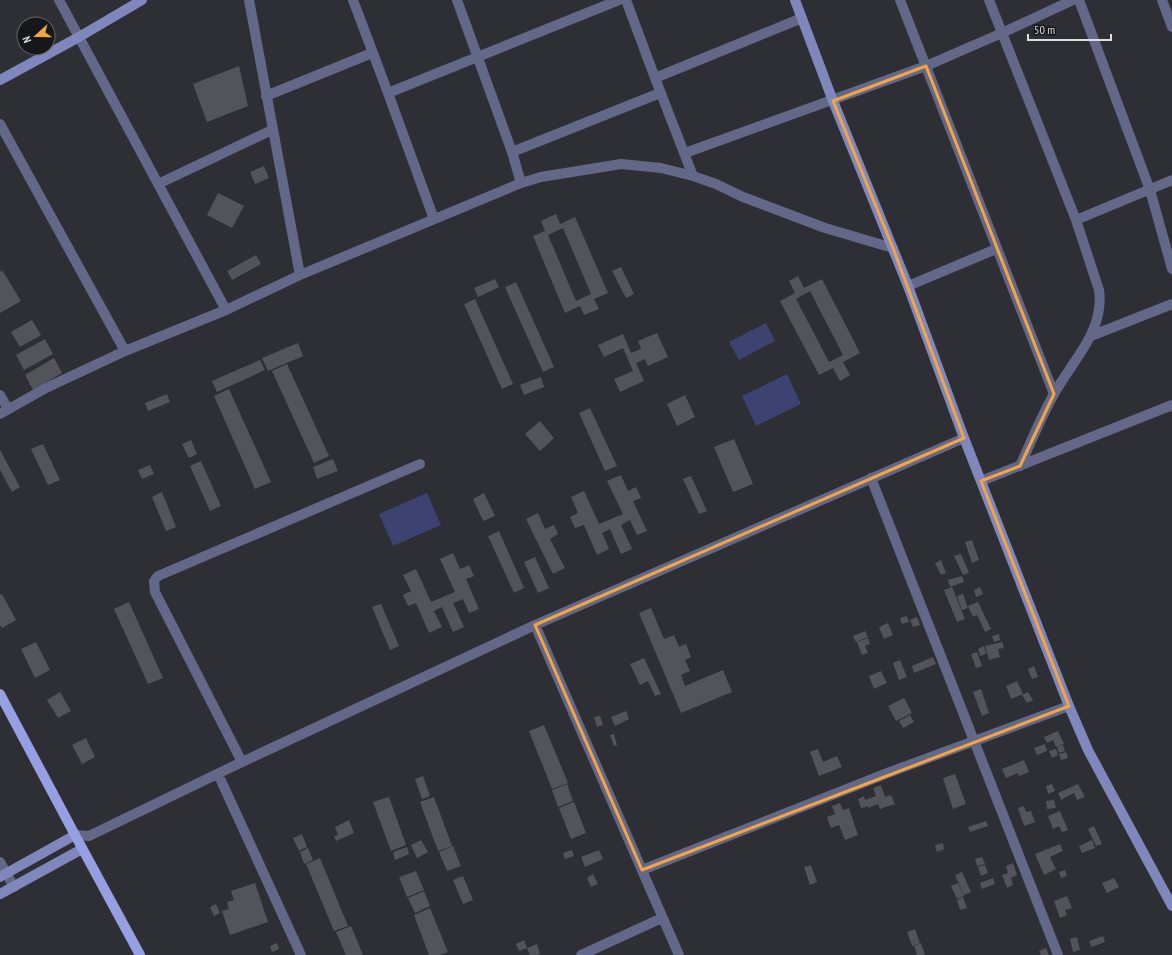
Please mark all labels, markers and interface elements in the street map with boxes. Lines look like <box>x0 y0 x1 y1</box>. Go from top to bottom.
north arrow <box>16 16 56 56</box>
scale bar <box>1028 16 1111 42</box>
text: 50 m <box>1034 22 1055 37</box>
text: N <box>19 34 34 45</box>

